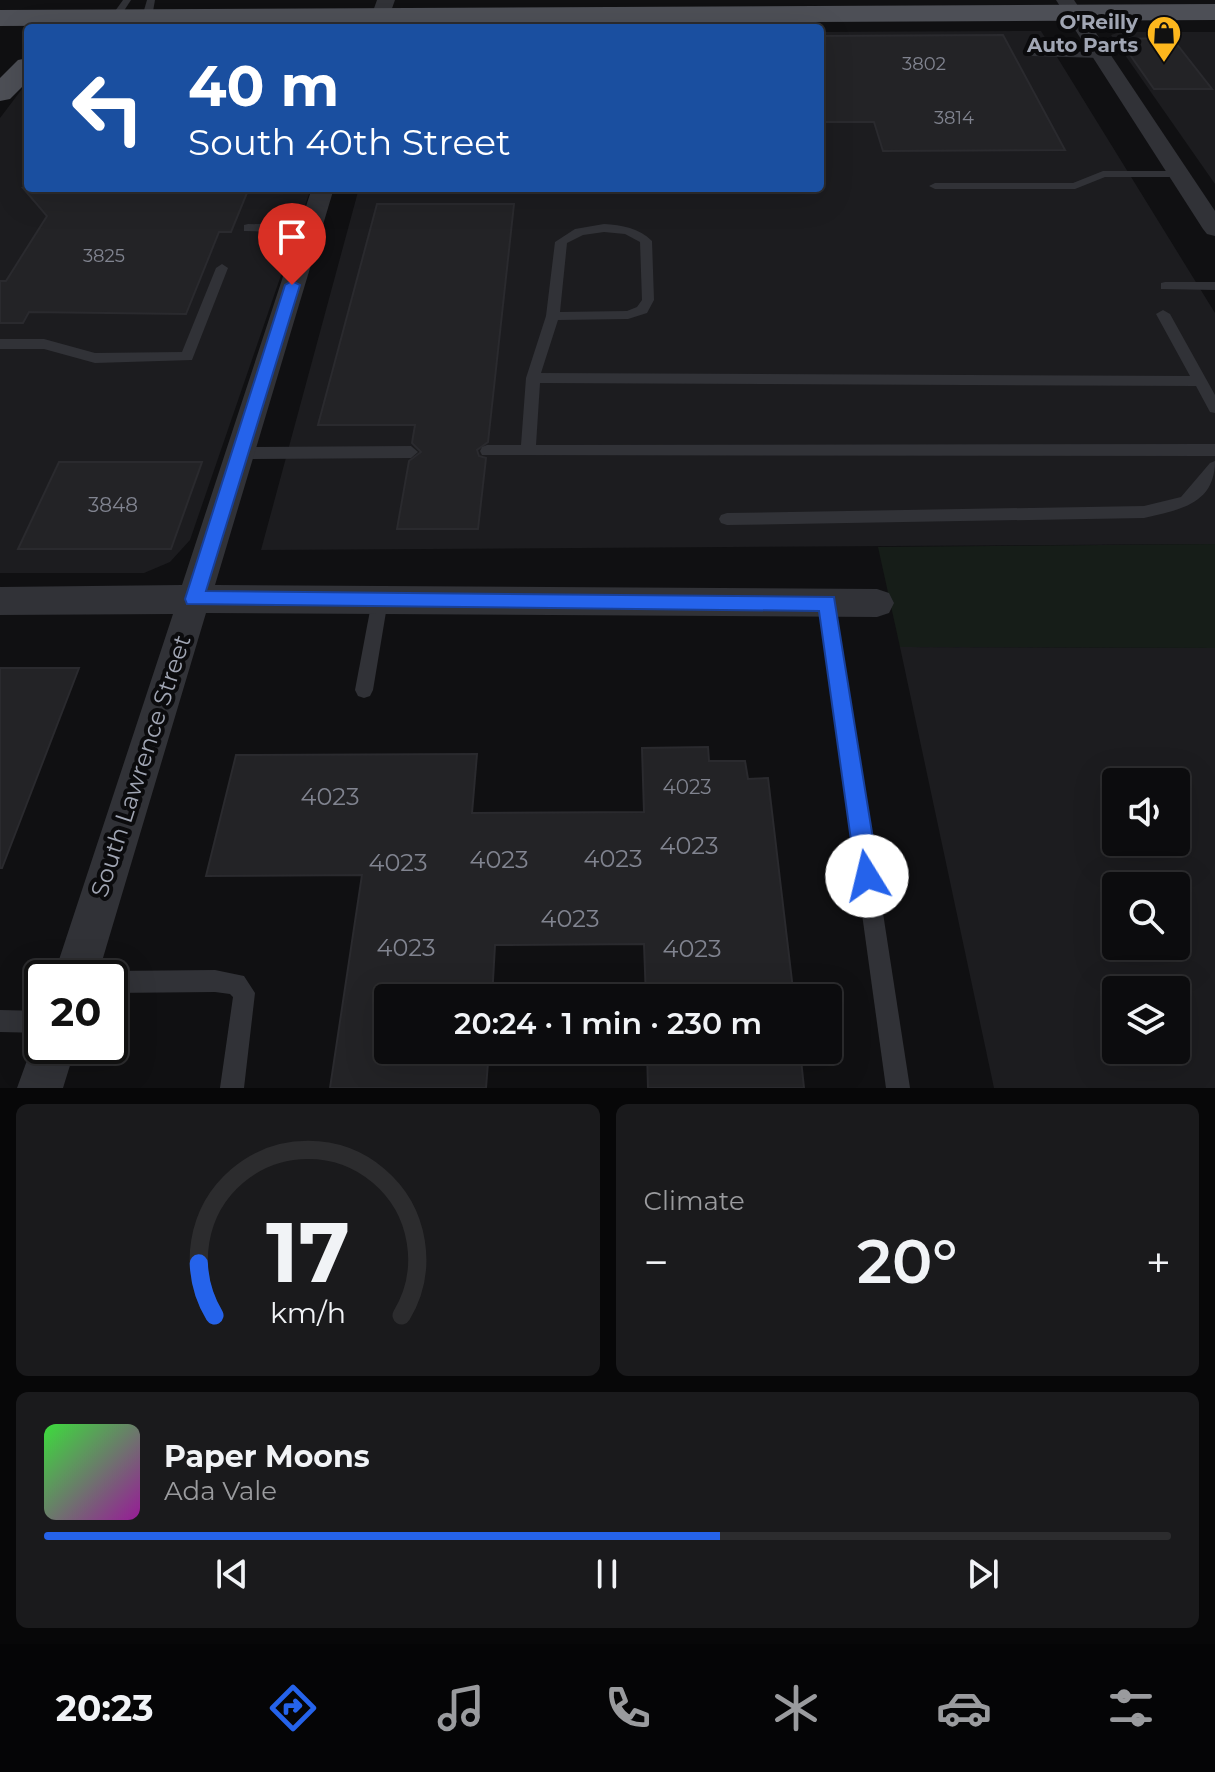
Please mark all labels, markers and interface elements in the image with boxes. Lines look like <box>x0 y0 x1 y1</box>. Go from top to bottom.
place label: O'Reilly Auto Parts <box>1026 10 1139 57</box>
shop icon: O'Reilly Auto Parts <box>1145 14 1183 64</box>
text: 40 m <box>188 52 339 120</box>
house number: 3802 <box>902 53 946 75</box>
icon: left <box>56 56 160 160</box>
house number: 3814 <box>934 107 974 129</box>
text: South 40th Street <box>188 120 511 164</box>
pin <box>258 203 326 285</box>
icon: arrive <box>270 215 314 259</box>
house number: 3825 <box>83 245 125 267</box>
house number: 3848 <box>88 493 138 517</box>
street label: South Lawrence Street <box>84 631 197 901</box>
map controls <box>1102 768 1190 1064</box>
button: sound <box>1102 768 1190 856</box>
house number: 4023 <box>662 775 712 799</box>
house number: 4023 <box>301 782 359 811</box>
house number: 4023 <box>660 831 718 860</box>
position arrow <box>825 834 909 918</box>
house number: 4023 <box>584 844 642 873</box>
house number: 4023 <box>470 845 528 874</box>
house number: 4023 <box>369 848 427 877</box>
button: search <box>1102 872 1190 960</box>
house number: 4023 <box>541 904 599 933</box>
house number: 4023 <box>377 933 435 962</box>
house number: 4023 <box>663 934 721 963</box>
speed limit sign: 20 <box>24 960 128 1064</box>
button: layers <box>1102 976 1190 1064</box>
text: 20:24 · 1 min · 230 m <box>454 1005 762 1042</box>
text: Climate <box>644 1185 745 1217</box>
text: 17 <box>266 1201 350 1303</box>
text: 20° <box>857 1225 957 1298</box>
text: − <box>644 1235 669 1289</box>
text: + <box>1146 1235 1171 1289</box>
text: km/h <box>270 1295 346 1330</box>
text: Paper Moons <box>164 1438 370 1475</box>
text: Ada Vale <box>164 1475 277 1507</box>
icon: previous <box>210 1552 254 1596</box>
icon: pause <box>585 1552 629 1596</box>
icon: next <box>961 1552 1005 1596</box>
icon: directions <box>265 1680 321 1736</box>
icon: music <box>433 1680 489 1736</box>
icon: phone <box>600 1680 656 1736</box>
icon: climate <box>768 1680 824 1736</box>
icon: car <box>936 1680 992 1736</box>
icon: filters <box>1103 1680 1159 1736</box>
text: 20:23 <box>56 1686 153 1730</box>

